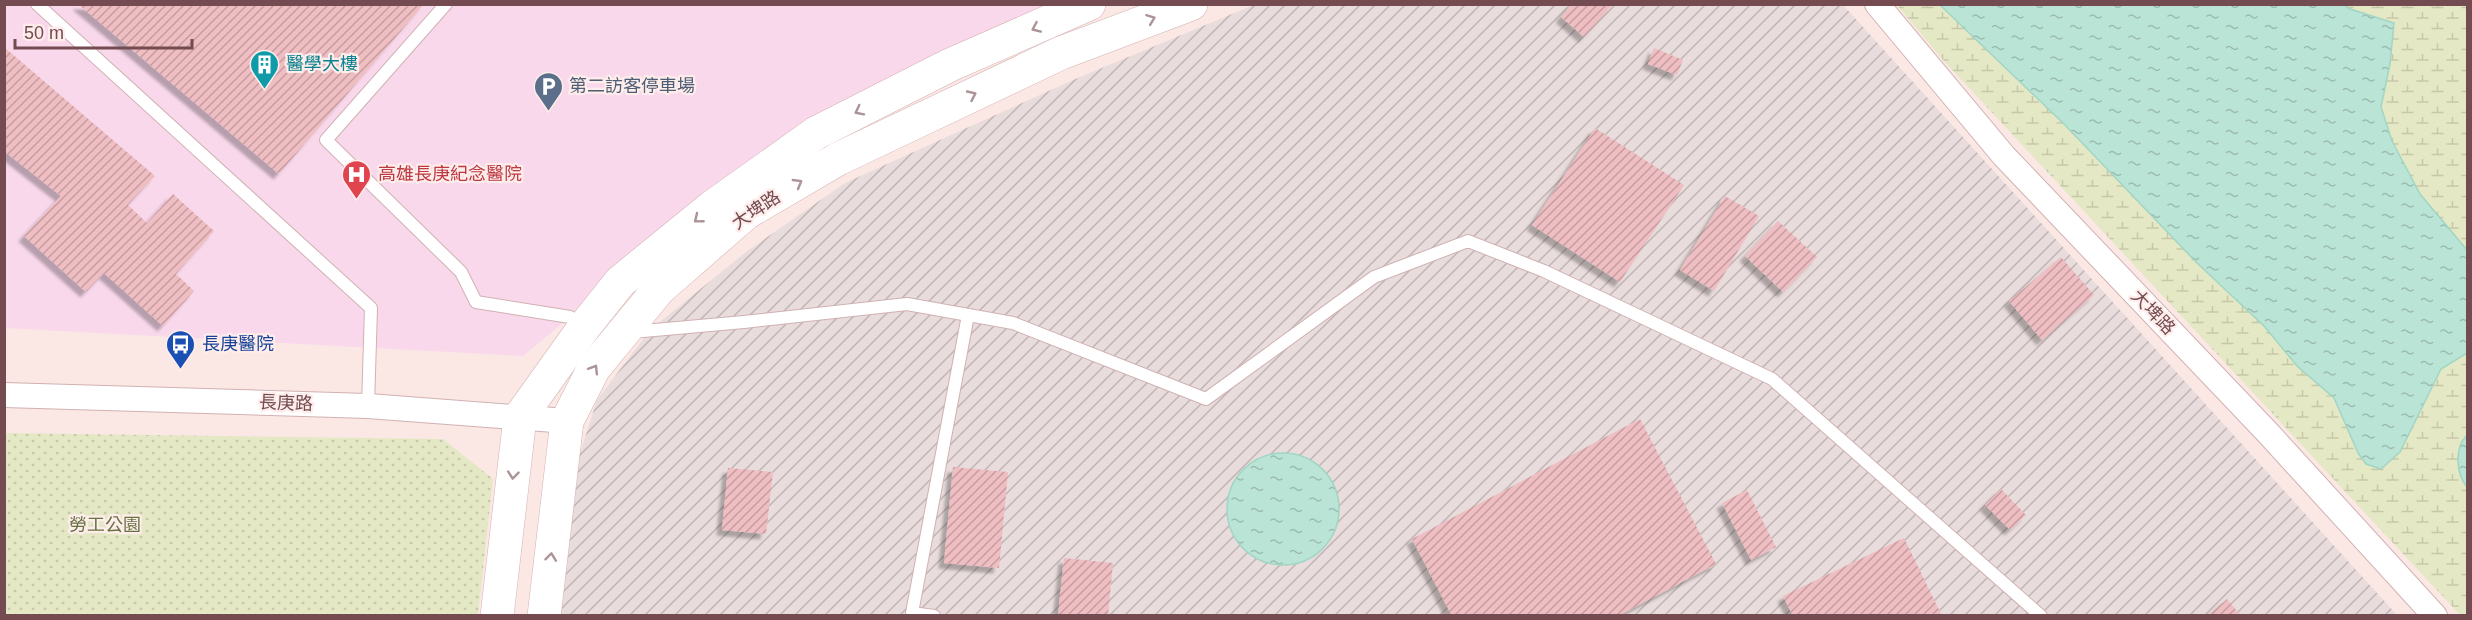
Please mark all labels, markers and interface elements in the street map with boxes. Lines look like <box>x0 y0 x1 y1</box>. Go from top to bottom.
scale bar <box>15 12 192 50</box>
one-way arrow <box>1146 14 1156 27</box>
one-way arrow <box>1031 21 1042 33</box>
text: 50 m <box>24 23 64 43</box>
building icon: 醫學大樓 <box>249 48 281 90</box>
place label: 醫學大樓 <box>286 54 358 74</box>
parking icon: 第二訪客停車場 <box>532 70 564 112</box>
place label: 第二訪客停車場 <box>569 76 695 96</box>
one-way arrow <box>966 91 977 103</box>
one-way arrow <box>855 104 866 115</box>
hospital icon: 高雄長庚紀念醫院 <box>341 158 373 200</box>
place label: 高雄長庚紀念醫院 <box>378 164 522 184</box>
one-way arrow <box>792 178 802 190</box>
street label: 大埤路 <box>728 187 784 233</box>
one-way arrow <box>693 212 704 223</box>
street label: 大埤路 <box>2127 286 2179 338</box>
bus stop icon: 長庚醫院 <box>165 328 197 370</box>
place label: 長庚醫院 <box>202 334 274 354</box>
one-way arrow <box>587 365 599 375</box>
street label: 長庚路 <box>259 392 313 414</box>
one-way arrow <box>507 470 520 479</box>
park label: 勞工公園 <box>69 515 141 535</box>
one-way arrow <box>544 553 556 562</box>

